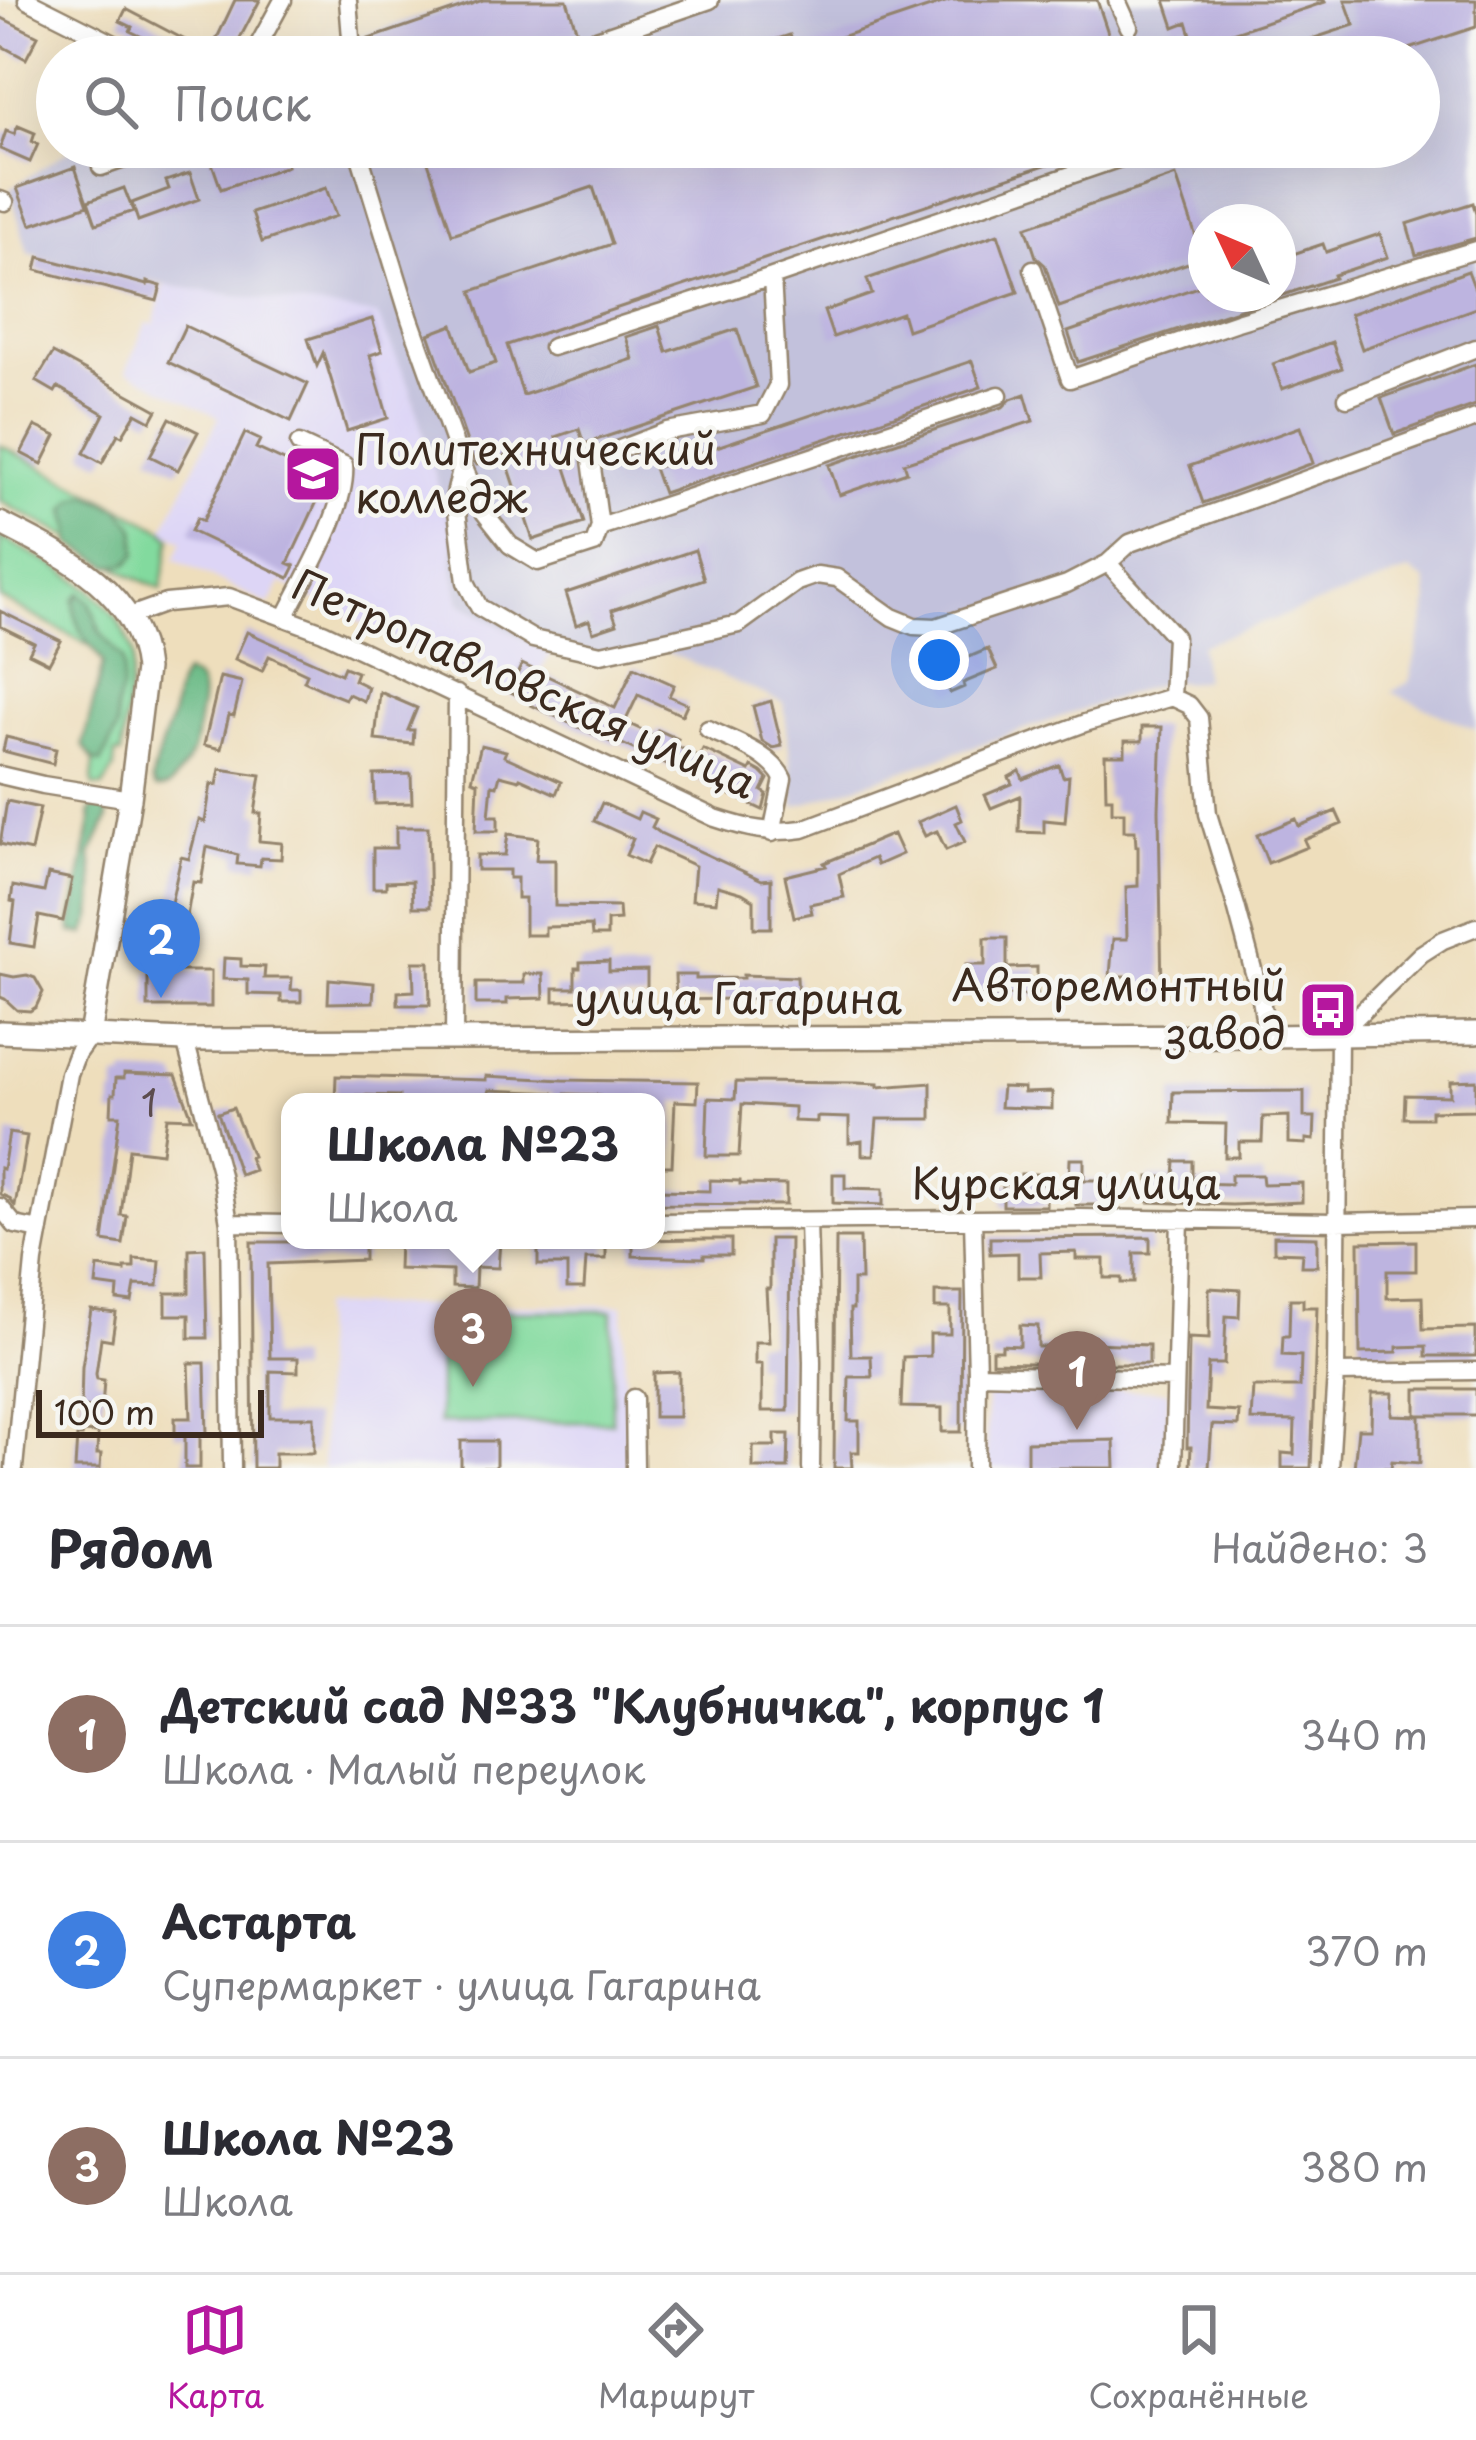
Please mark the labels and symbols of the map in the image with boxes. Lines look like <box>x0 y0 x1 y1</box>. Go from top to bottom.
north arrow <box>1188 204 1296 312</box>
place label: Политехнический колледж <box>355 416 716 527</box>
school or university icon: Политехнический колледж <box>282 443 344 505</box>
street label: Петропавловская улица <box>283 551 768 813</box>
your location <box>909 630 969 690</box>
pin: 2 <box>122 899 200 998</box>
place label: Авторемонтный завод <box>951 952 1286 1063</box>
street label: улица Гагарина <box>574 965 903 1028</box>
bus stop icon: Авторемонтный завод <box>1297 979 1359 1041</box>
house number: 1 <box>141 1075 157 1129</box>
street label: Курская улица <box>912 1150 1221 1213</box>
pin: 3 <box>434 1288 512 1387</box>
pin: 1 <box>1038 1331 1116 1430</box>
scale bar <box>36 1384 264 1437</box>

